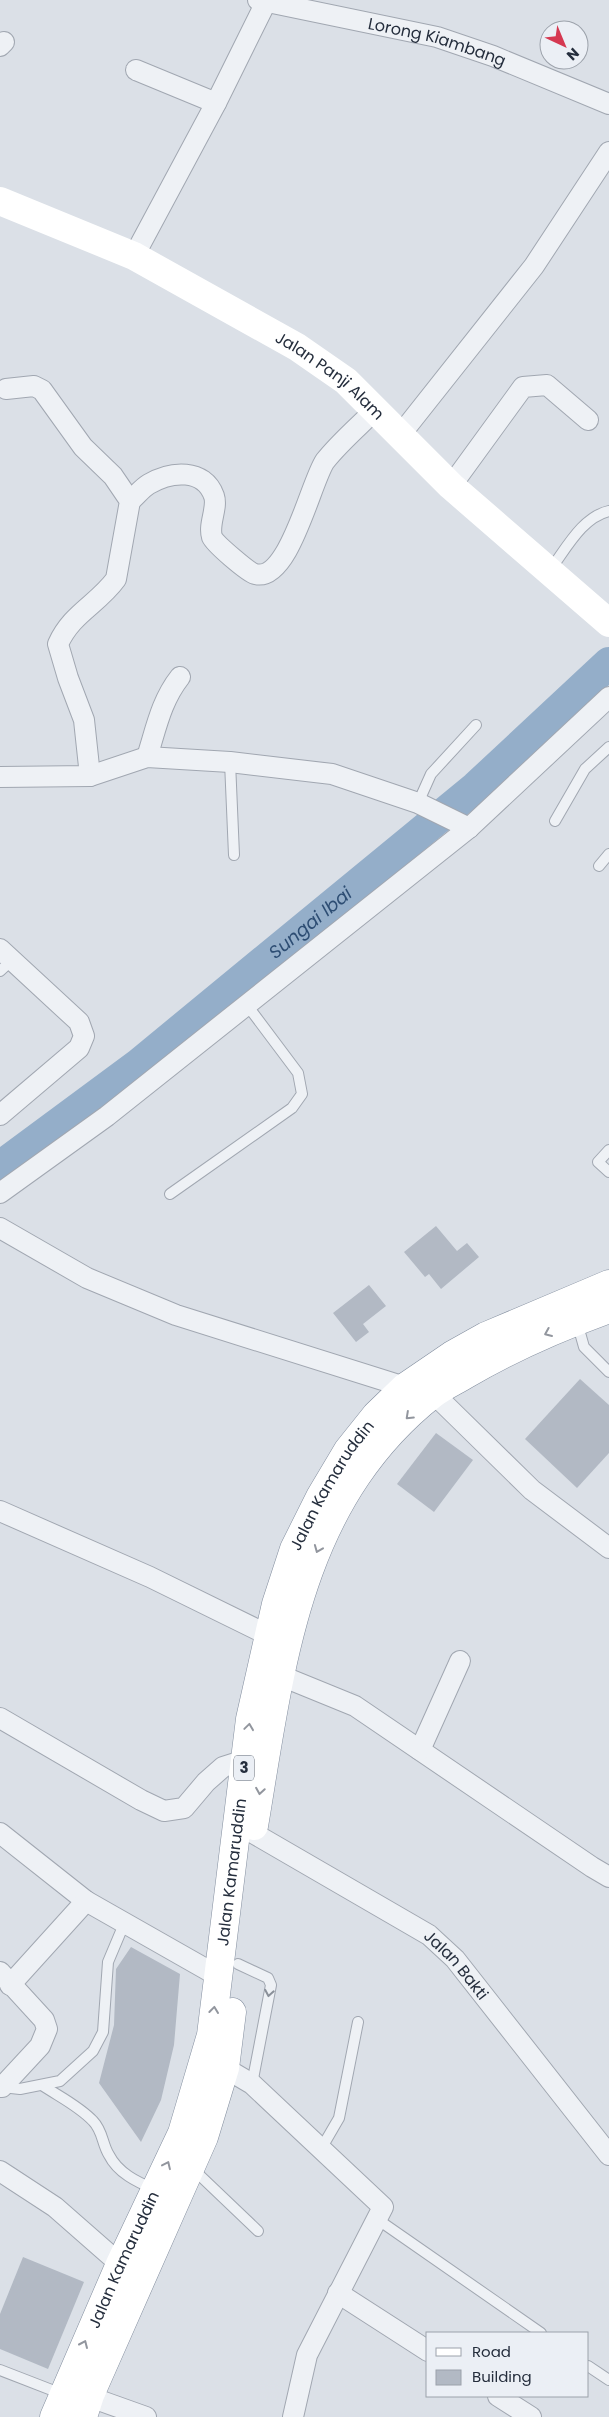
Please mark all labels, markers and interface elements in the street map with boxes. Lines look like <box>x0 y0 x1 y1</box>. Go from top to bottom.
street label: Lorong Kiambang <box>366 12 509 72</box>
north arrow <box>539 20 589 70</box>
text: N <box>562 44 584 65</box>
street label: Jalan Panji Alam <box>271 326 389 425</box>
water label: Sungai Ibai <box>263 881 358 964</box>
one-way arrow <box>544 1327 553 1338</box>
one-way arrow <box>406 1410 415 1419</box>
street label: Jalan Kamaruddin <box>284 1415 380 1554</box>
one-way arrow <box>314 1544 325 1553</box>
one-way arrow <box>243 1723 254 1731</box>
road number: 3 <box>234 1756 254 1780</box>
one-way arrow <box>256 1787 266 1795</box>
street label: Jalan Kamaruddin <box>211 1797 252 1947</box>
street label: Jalan Bakti <box>419 1925 494 2005</box>
one-way arrow <box>265 1989 275 1997</box>
one-way arrow <box>208 2006 219 2014</box>
one-way arrow <box>161 2161 171 2170</box>
street label: Jalan Kamaruddin <box>83 2187 165 2332</box>
legend <box>426 2332 589 2397</box>
one-way arrow <box>78 2340 89 2349</box>
text: Road <box>472 2341 511 2362</box>
text: Building <box>472 2366 532 2387</box>

